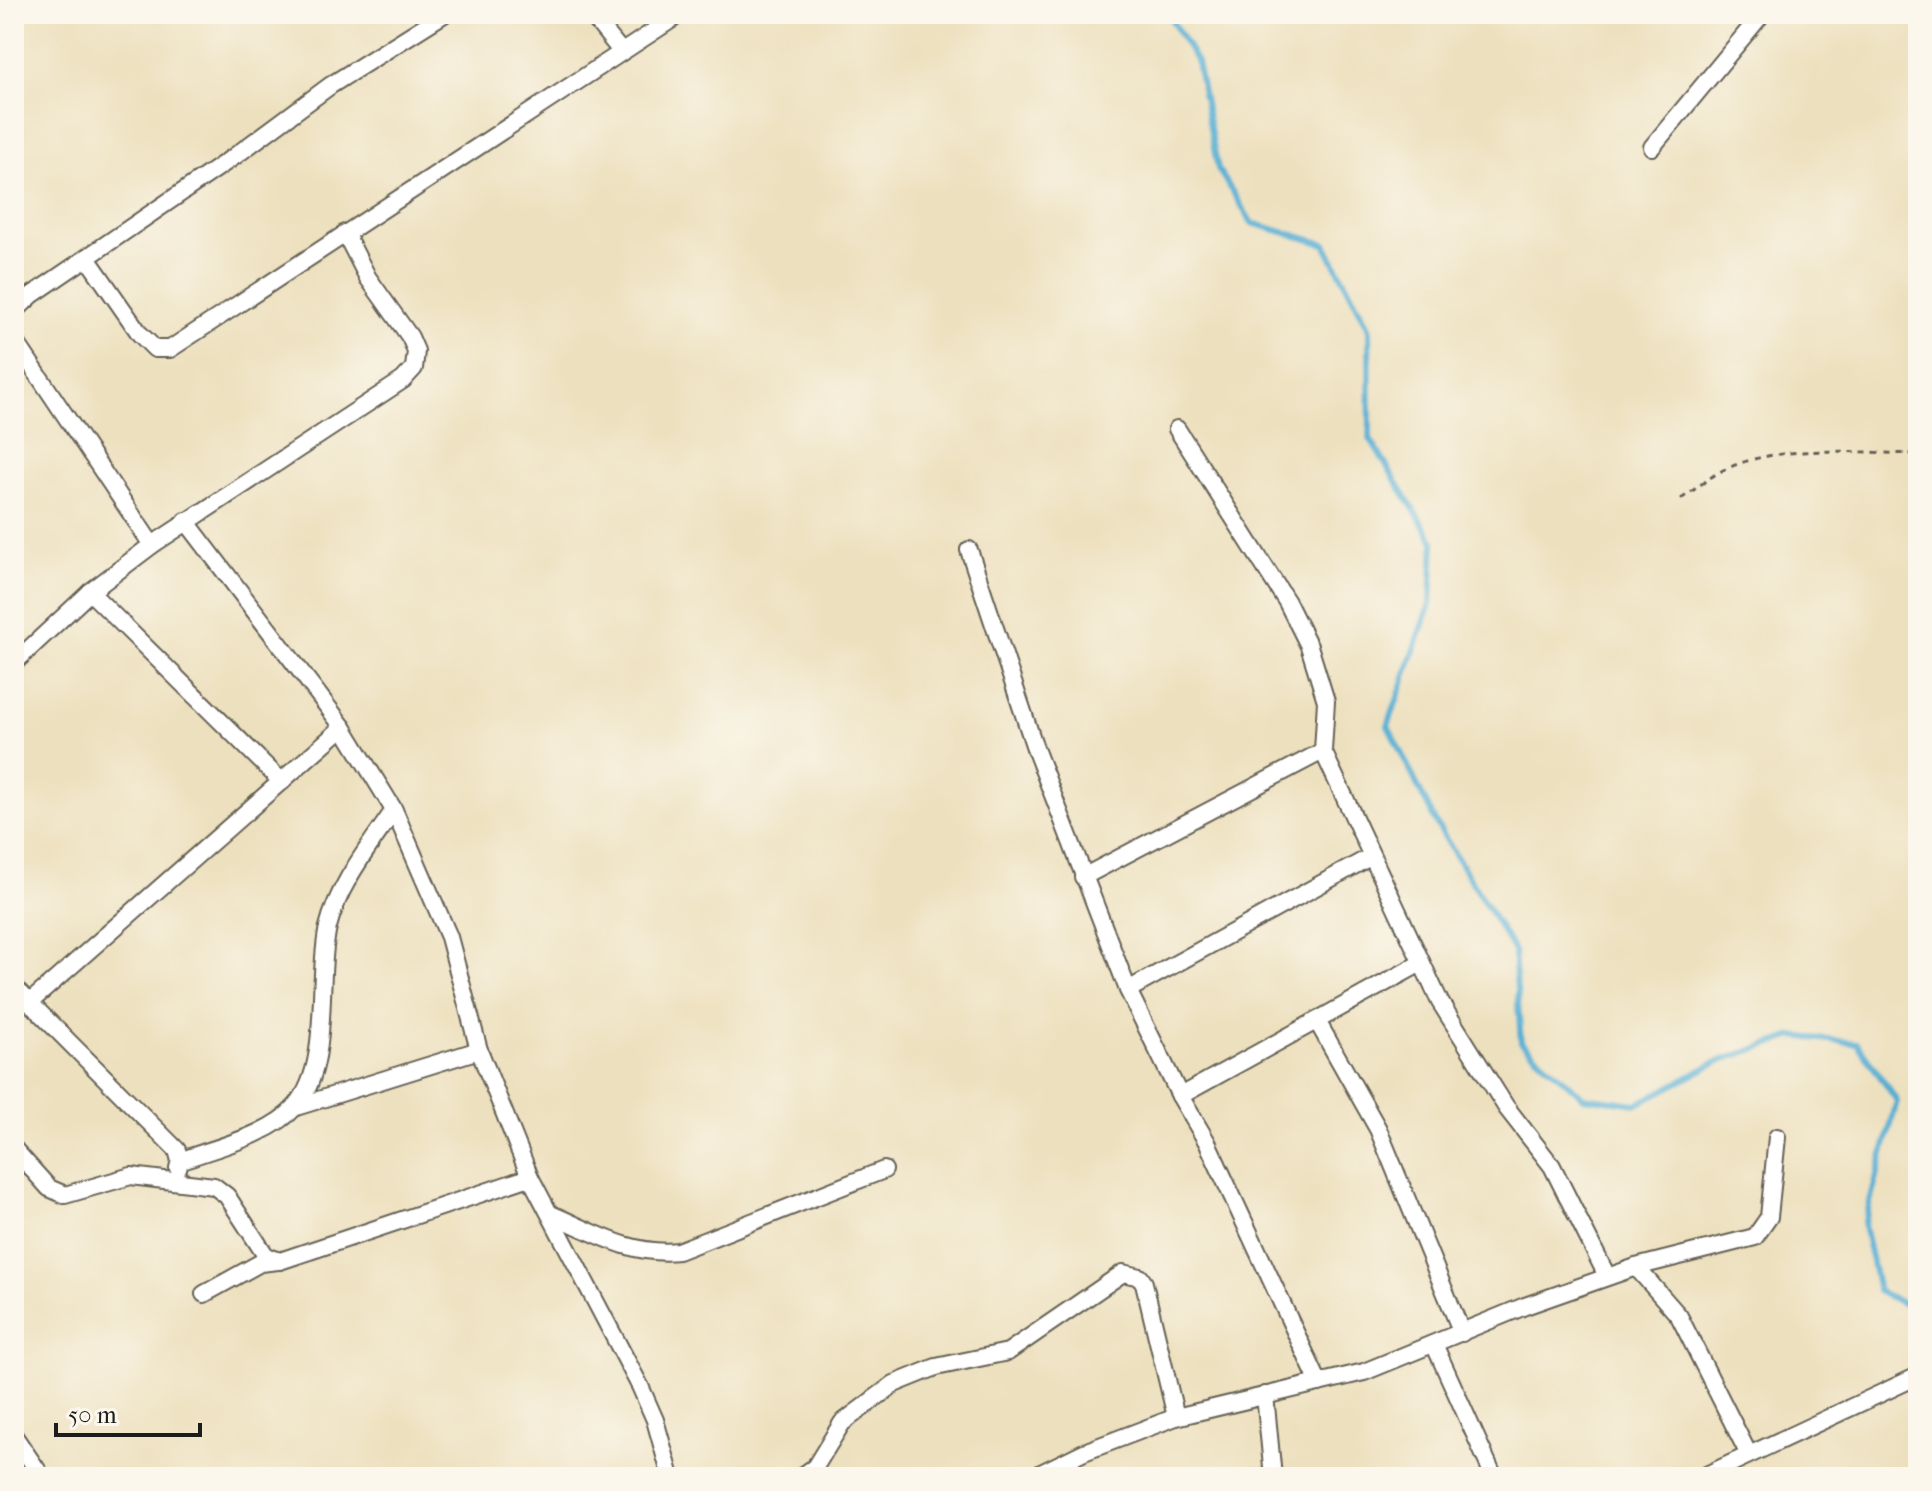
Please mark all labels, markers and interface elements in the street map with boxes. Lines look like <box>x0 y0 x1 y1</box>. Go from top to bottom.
scale bar <box>56 1387 200 1437</box>
text: 50 m <box>68 1401 117 1429</box>

